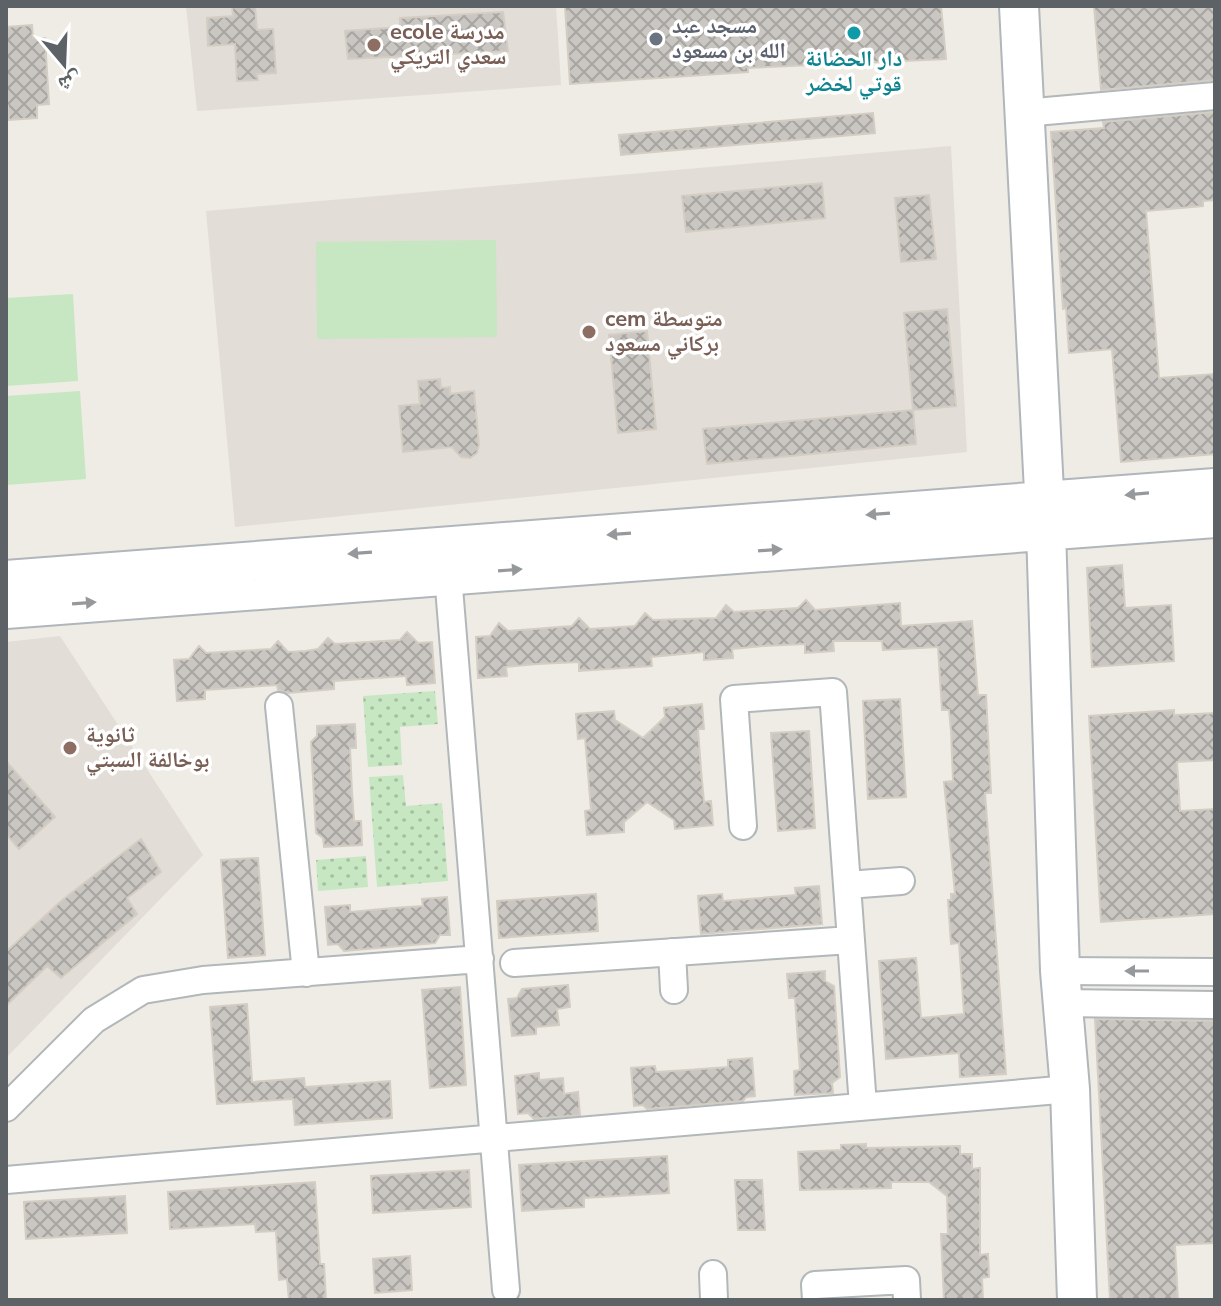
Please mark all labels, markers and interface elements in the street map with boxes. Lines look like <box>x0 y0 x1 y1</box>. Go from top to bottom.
place label: مسجد عبد الله بن مسعود <box>672 11 786 66</box>
place label: ecole مدرسة سعدي التريكي <box>390 17 507 73</box>
north arrow <box>24 24 104 104</box>
marker: دار الحضانة قوتي لخضر <box>845 24 863 42</box>
marker: مسجد عبد الله بن مسعود <box>647 30 665 48</box>
marker: ecole مدرسة سعدي التريكي <box>365 36 383 54</box>
place label: دار الحضانة قوتي لخضر <box>805 44 902 100</box>
text: ش <box>54 64 86 100</box>
place label: cem متوسطة بركاني مسعود <box>605 304 723 360</box>
marker: cem متوسطة بركاني مسعود <box>580 323 598 341</box>
one-way arrow <box>1124 488 1149 501</box>
one-way arrow <box>865 508 890 521</box>
one-way arrow <box>606 528 631 541</box>
one-way arrow <box>758 544 783 557</box>
one-way arrow <box>347 547 372 560</box>
one-way arrow <box>498 563 523 576</box>
one-way arrow <box>72 596 97 609</box>
place label: ثانوية بوخالفة السبتي <box>86 720 209 776</box>
marker: ثانوية بوخالفة السبتي <box>61 739 79 757</box>
one-way arrow <box>1124 965 1149 977</box>

